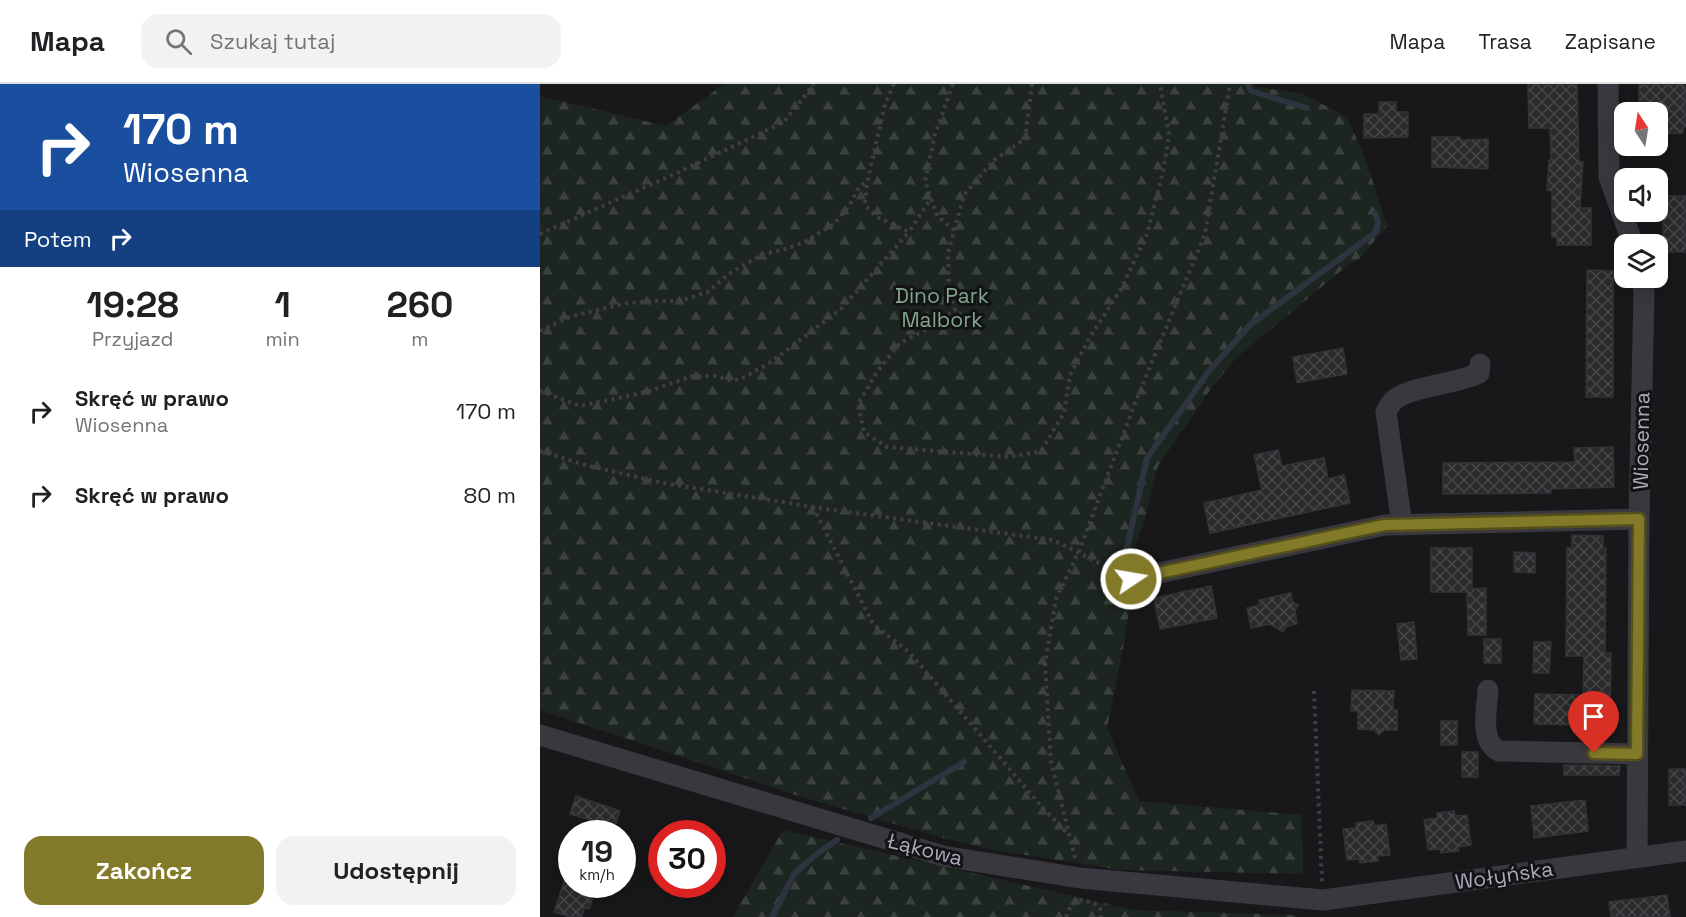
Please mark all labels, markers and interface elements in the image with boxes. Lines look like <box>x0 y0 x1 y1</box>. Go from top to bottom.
search box <box>141 14 561 68</box>
text: Mapa <box>30 23 105 59</box>
icon: search <box>162 25 195 58</box>
text: Szukaj tutaj <box>210 27 335 55</box>
text: Mapa <box>1390 28 1445 55</box>
text: Trasa <box>1478 28 1532 55</box>
text: Zapisane <box>1565 28 1656 55</box>
north arrow <box>1614 102 1668 156</box>
map controls <box>1614 102 1668 288</box>
text: 170 m <box>123 103 239 156</box>
icon: right <box>24 108 102 186</box>
text: Wiosenna <box>123 155 249 190</box>
button: sound <box>1614 168 1668 222</box>
icon: right <box>104 222 137 255</box>
text: Potem <box>24 225 92 253</box>
button: layers <box>1614 234 1668 288</box>
text: 19:28 <box>87 282 179 328</box>
text: 1 <box>274 282 291 328</box>
text: 260 <box>386 282 453 328</box>
park label: Dino Park Malbork <box>895 282 989 333</box>
text: Przyjazd <box>92 326 174 352</box>
text: min <box>265 326 300 352</box>
text: m <box>411 326 428 352</box>
text: Skręć w prawo <box>75 384 229 412</box>
street label: Wiosenna <box>1627 392 1655 490</box>
icon: right <box>24 395 57 428</box>
text: 170 m <box>456 397 516 425</box>
text: Wiosenna <box>75 412 168 438</box>
icon: right <box>24 479 57 512</box>
text: Skręć w prawo <box>75 481 229 509</box>
text: 80 m <box>464 481 516 509</box>
position arrow <box>1099 547 1163 611</box>
pin <box>1568 691 1619 753</box>
icon: arrive <box>1577 700 1610 733</box>
speed limit sign: 30 <box>648 820 726 898</box>
street label: Łąkowa <box>884 827 966 871</box>
text: 19 <box>581 832 613 871</box>
button: Zakończ <box>24 836 264 905</box>
button: Udostępnij <box>276 836 516 905</box>
street label: Wołyńska <box>1453 855 1555 895</box>
text: km/h <box>579 865 615 884</box>

